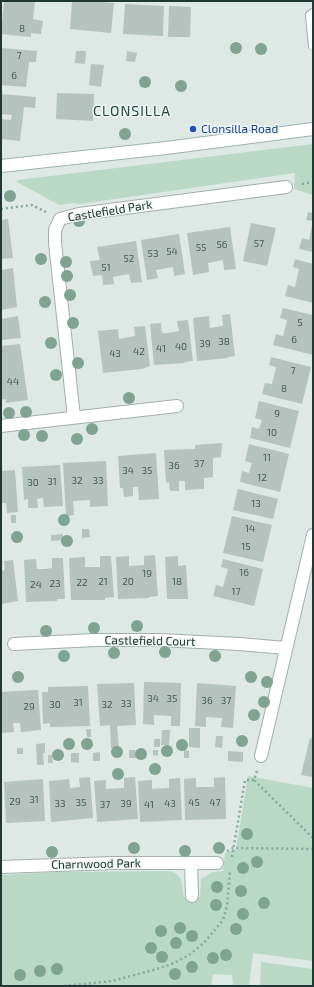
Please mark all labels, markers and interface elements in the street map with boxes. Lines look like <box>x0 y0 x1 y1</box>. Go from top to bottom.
house number: 8 <box>19 23 25 35</box>
house number: 7 <box>16 50 22 62</box>
house number: 6 <box>11 70 17 82</box>
district label: CLONSILLA <box>93 103 171 119</box>
place label: Clonsilla Road <box>201 122 278 136</box>
marker: Clonsilla Road <box>188 124 198 134</box>
street label: Castlefield Park <box>67 197 153 225</box>
house number: 57 <box>254 238 264 250</box>
house number: 56 <box>216 239 228 251</box>
house number: 55 <box>196 242 206 254</box>
house number: 54 <box>166 246 178 258</box>
house number: 53 <box>148 248 158 260</box>
house number: 52 <box>124 253 134 265</box>
house number: 51 <box>101 262 111 274</box>
house number: 5 <box>297 317 303 329</box>
house number: 6 <box>291 334 297 346</box>
house number: 38 <box>218 336 230 348</box>
house number: 39 <box>199 338 211 350</box>
house number: 40 <box>175 341 187 353</box>
house number: 41 <box>156 343 166 355</box>
house number: 42 <box>133 346 145 358</box>
house number: 43 <box>109 348 121 360</box>
house number: 7 <box>290 365 296 377</box>
house number: 44 <box>7 376 19 388</box>
house number: 8 <box>281 383 287 395</box>
house number: 9 <box>274 408 280 420</box>
house number: 10 <box>267 427 277 439</box>
house number: 11 <box>263 452 271 464</box>
house number: 37 <box>194 458 204 470</box>
house number: 36 <box>168 460 180 472</box>
house number: 34 <box>122 465 134 477</box>
house number: 35 <box>142 465 152 477</box>
house number: 12 <box>257 472 267 484</box>
house number: 32 <box>71 475 83 487</box>
house number: 33 <box>92 475 104 487</box>
house number: 31 <box>47 476 57 488</box>
house number: 30 <box>27 477 39 489</box>
house number: 13 <box>251 498 261 510</box>
house number: 14 <box>245 523 255 535</box>
house number: 15 <box>241 541 251 553</box>
house number: 16 <box>239 567 249 579</box>
house number: 19 <box>142 568 152 580</box>
house number: 21 <box>98 576 108 588</box>
house number: 20 <box>122 576 134 588</box>
house number: 18 <box>172 576 182 588</box>
house number: 22 <box>76 577 88 589</box>
house number: 23 <box>49 578 61 590</box>
house number: 24 <box>30 579 42 591</box>
house number: 17 <box>231 586 241 598</box>
street label: Castlefield Court <box>104 633 196 649</box>
house number: 34 <box>147 693 159 705</box>
house number: 35 <box>167 693 177 705</box>
house number: 36 <box>201 695 213 707</box>
house number: 37 <box>221 695 231 707</box>
house number: 31 <box>73 697 83 709</box>
house number: 33 <box>120 698 132 710</box>
house number: 30 <box>49 699 61 711</box>
house number: 32 <box>101 699 113 711</box>
house number: 29 <box>23 701 35 713</box>
house number: 31 <box>29 794 39 806</box>
house number: 29 <box>9 796 21 808</box>
house number: 35 <box>76 797 86 809</box>
house number: 45 <box>188 797 200 809</box>
house number: 47 <box>209 797 221 809</box>
house number: 33 <box>54 798 66 810</box>
house number: 39 <box>120 798 132 810</box>
house number: 43 <box>164 798 176 810</box>
house number: 37 <box>100 799 110 811</box>
house number: 41 <box>144 799 154 811</box>
street label: Charnwood Park <box>51 856 141 872</box>

